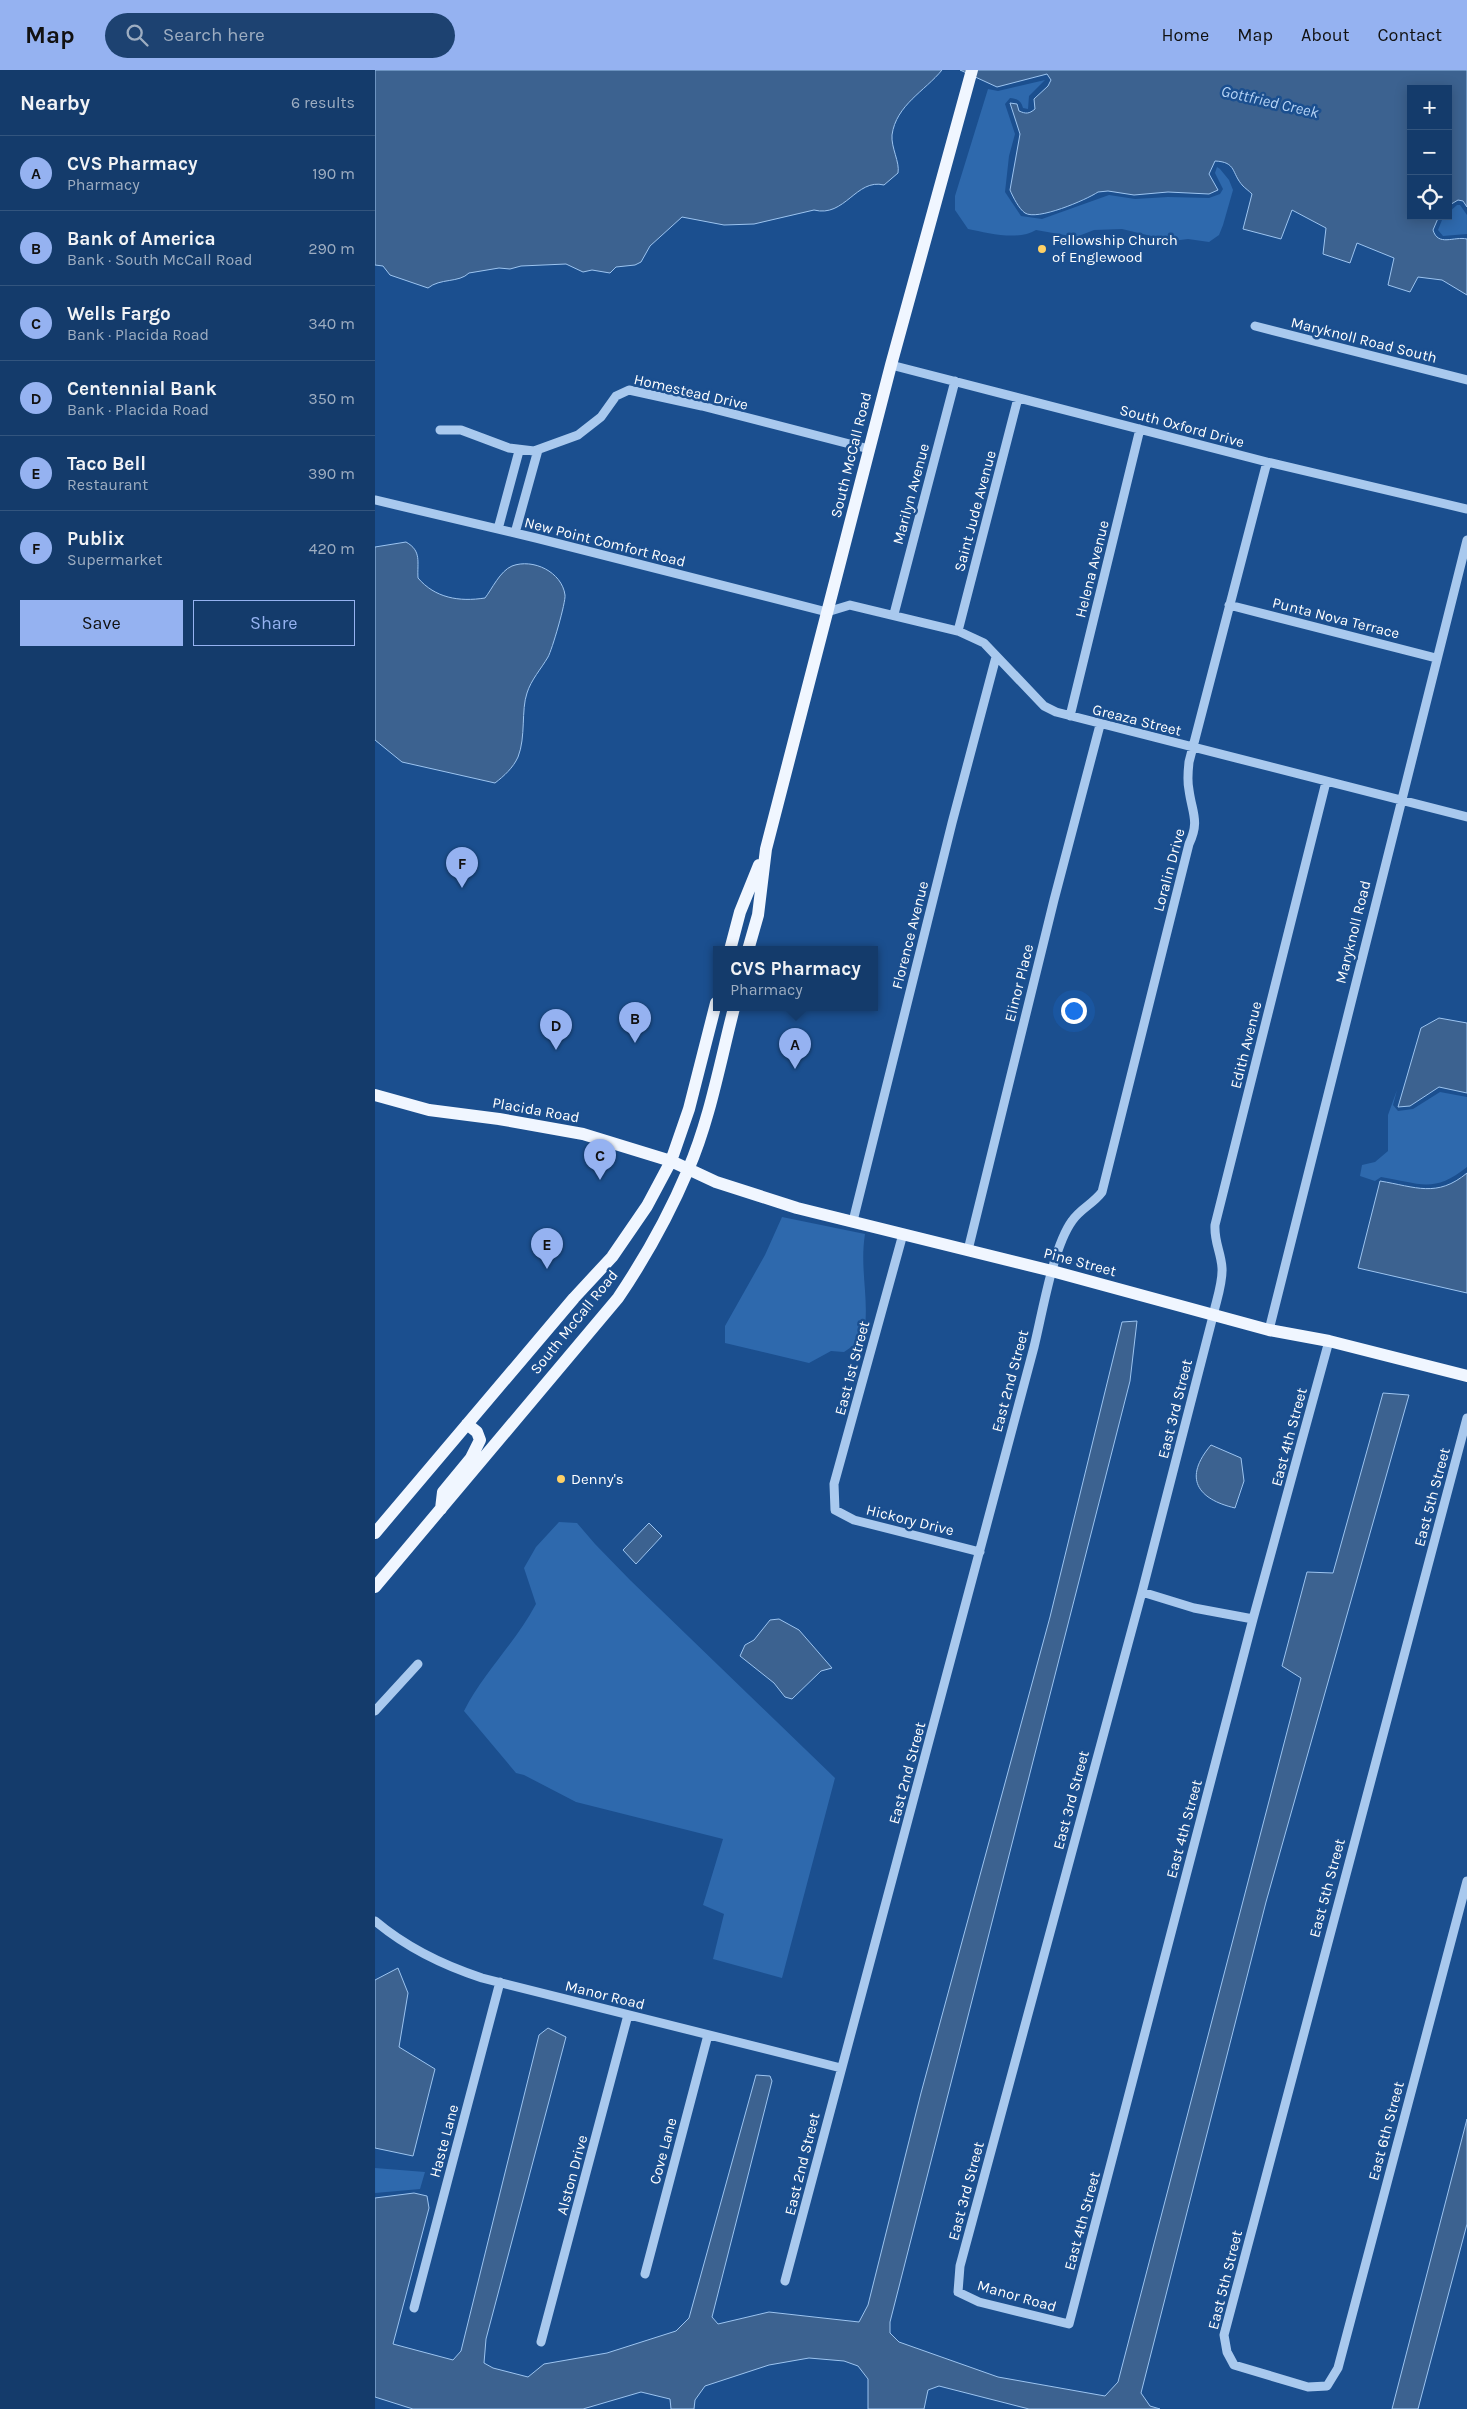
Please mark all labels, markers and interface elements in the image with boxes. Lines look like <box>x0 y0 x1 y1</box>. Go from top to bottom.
search box <box>105 13 455 58</box>
text: Map <box>25 21 75 49</box>
icon: search <box>123 21 151 49</box>
text: Search here <box>163 24 265 46</box>
text: Home <box>1161 24 1209 46</box>
text: Map <box>1237 24 1273 46</box>
text: About <box>1301 24 1350 46</box>
text: Contact <box>1378 24 1442 46</box>
water label: Gottfried Creek <box>1219 81 1321 122</box>
map controls <box>1407 85 1452 220</box>
button: + <box>1407 85 1452 130</box>
text: Nearby <box>20 91 90 115</box>
text: 6 results <box>291 93 355 112</box>
button: − <box>1407 130 1452 175</box>
text: CVS Pharmacy <box>67 153 198 175</box>
text: A <box>31 164 41 183</box>
text: 190 m <box>312 164 355 183</box>
text: Pharmacy <box>67 175 140 194</box>
button: locate <box>1407 175 1452 220</box>
text: Bank of America <box>67 228 216 250</box>
place label: Fellowship Church of Englewood <box>1052 231 1178 266</box>
text: B <box>31 239 41 258</box>
text: 290 m <box>308 239 355 258</box>
marker: Fellowship Church of Englewood <box>1036 243 1048 255</box>
text: Bank · South McCall Road <box>67 250 252 269</box>
text: Wells Fargo <box>67 303 171 325</box>
street label: Maryknoll Road South <box>1289 313 1439 367</box>
text: C <box>31 314 41 333</box>
text: 340 m <box>308 314 355 333</box>
text: Bank · Placida Road <box>67 325 209 344</box>
street label: Homestead Drive <box>632 370 750 414</box>
text: Centennial Bank <box>67 378 217 400</box>
text: D <box>31 389 41 408</box>
text: 350 m <box>308 389 355 408</box>
street label: South McCall Road <box>827 390 875 520</box>
text: Bank · Placida Road <box>67 400 209 419</box>
street label: South Oxford Drive <box>1118 401 1246 451</box>
street label: Marilyn Avenue <box>889 441 933 547</box>
street label: Saint Jude Avenue <box>950 448 1000 574</box>
text: Taco Bell <box>67 453 146 475</box>
text: E <box>31 464 41 483</box>
text: 390 m <box>308 464 355 483</box>
text: Restaurant <box>67 475 148 494</box>
street label: New Point Comfort Road <box>523 513 687 571</box>
street label: Helena Avenue <box>1071 518 1113 620</box>
text: Publix <box>67 528 124 550</box>
text: F <box>32 539 40 558</box>
text: 420 m <box>309 539 355 558</box>
text: Supermarket <box>67 550 163 569</box>
street label: Punta Nova Terrace <box>1271 594 1401 642</box>
button: Save <box>20 600 183 646</box>
button: Share <box>193 600 355 646</box>
street label: Greaza Street <box>1091 700 1184 740</box>
street label: Loralin Drive <box>1149 827 1189 913</box>
pin: F <box>446 847 478 888</box>
street label: Florence Avenue <box>888 879 932 991</box>
street label: Maryknoll Road <box>1331 879 1375 985</box>
street label: Elinor Place <box>1001 942 1037 1024</box>
popup <box>713 946 878 1011</box>
text: CVS Pharmacy <box>730 958 861 980</box>
text: Pharmacy <box>730 980 803 999</box>
your location <box>1061 998 1087 1024</box>
street label: Edith Avenue <box>1226 999 1266 1091</box>
pin: B <box>619 1002 651 1043</box>
pin: D <box>540 1009 572 1050</box>
pin: A <box>779 1028 811 1069</box>
street label: Placida Road <box>491 1093 581 1127</box>
pin: C <box>584 1139 616 1180</box>
pin: E <box>531 1228 563 1269</box>
street label: Pine Street <box>1042 1244 1119 1280</box>
street label: South McCall Road <box>526 1266 622 1378</box>
street label: East 1st Street <box>831 1318 873 1417</box>
street label: East 2nd Street <box>988 1328 1032 1434</box>
street label: East 3rd Street <box>1154 1357 1196 1461</box>
street label: East 4th Street <box>1267 1385 1311 1488</box>
street label: East 5th Street <box>1410 1445 1454 1548</box>
place label: Denny's <box>571 1470 624 1488</box>
marker: Denny's <box>555 1473 567 1485</box>
street label: Hickory Drive <box>864 1500 956 1540</box>
street label: East 2nd Street <box>885 1720 929 1826</box>
street label: East 3rd Street <box>1049 1748 1093 1851</box>
street label: East 4th Street <box>1162 1777 1206 1880</box>
street label: East 5th Street <box>1305 1836 1349 1939</box>
street label: Manor Road <box>563 1976 647 2014</box>
street label: East 6th Street <box>1364 2079 1408 2182</box>
street label: Haste Lane <box>426 2102 462 2180</box>
street label: East 2nd Street <box>781 2110 824 2217</box>
street label: Cove Lane <box>645 2116 681 2186</box>
street label: Alston Drive <box>553 2133 591 2217</box>
street label: East 3rd Street <box>944 2139 988 2242</box>
street label: East 4th Street <box>1060 2169 1104 2272</box>
street label: East 5th Street <box>1204 2228 1246 2332</box>
street label: Manor Road <box>975 2276 1059 2316</box>

